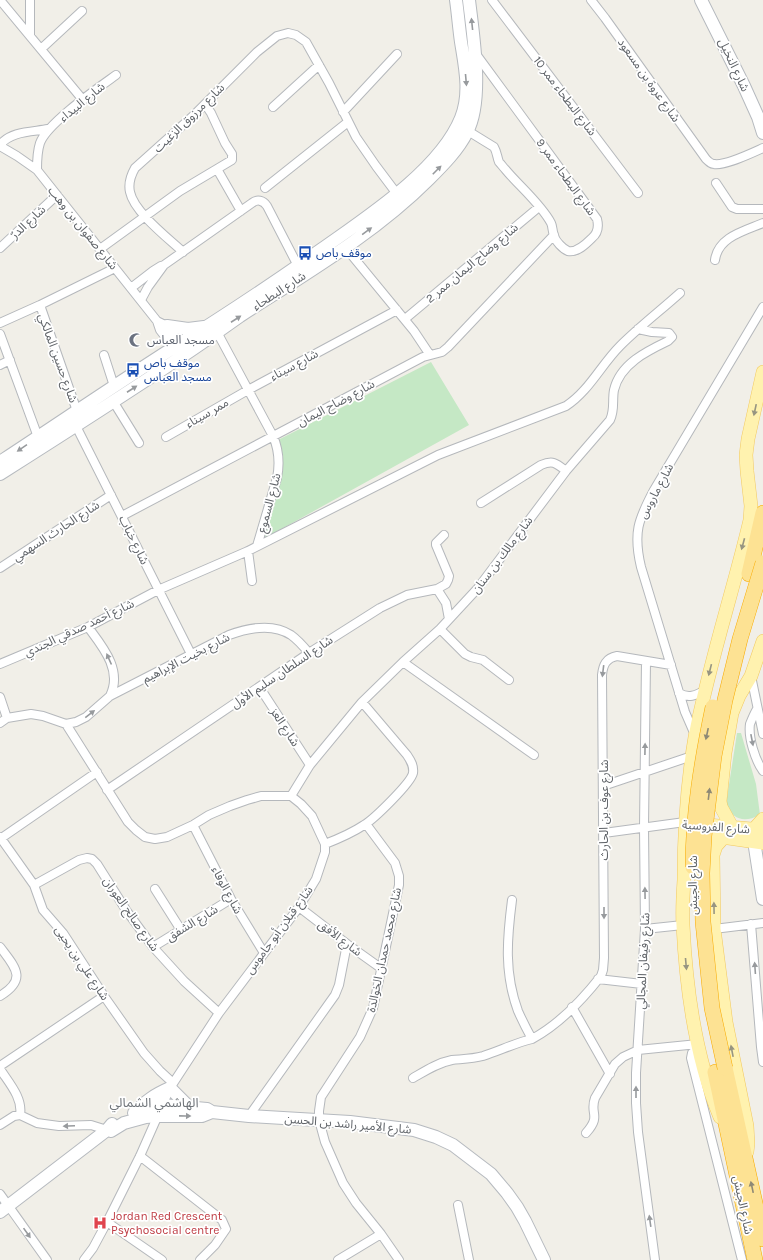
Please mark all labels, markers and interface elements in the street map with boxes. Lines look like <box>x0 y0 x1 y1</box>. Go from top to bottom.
one-way arrow <box>468 18 475 30</box>
street label: شارع عروة بن مسعود <box>613 35 683 126</box>
street label: شارع النخيل <box>714 36 752 95</box>
street label: شارع البطحاء ممر 10 <box>529 54 599 140</box>
one-way arrow <box>463 74 470 86</box>
street label: شارع البيداء <box>56 79 109 126</box>
street label: شارع مرزوق الزغيت <box>151 81 229 157</box>
street label: شارع البطحاء ممر 9 <box>532 136 599 219</box>
one-way arrow <box>432 166 442 175</box>
street label: شارع صفوان بن وهب <box>44 184 121 274</box>
street label: شارع الدرّ <box>7 202 50 244</box>
street label: شارع وضاح اليمان ممر 2 <box>423 220 522 307</box>
one-way arrow <box>362 227 373 235</box>
bus stop icon: موقف باص <box>297 245 313 261</box>
place label: موقف باص <box>316 246 372 260</box>
street label: شارع البطحاء <box>250 269 309 315</box>
street label: شارع حسين المالكي <box>33 311 81 406</box>
one-way arrow <box>231 315 241 323</box>
mosque icon: مسجد العباس <box>128 332 144 348</box>
place label: مسجد العباس <box>147 333 215 347</box>
street label: شارع سيناء <box>267 346 321 385</box>
place label: موقف باص مسجد العباس <box>144 356 212 384</box>
bus stop icon: موقف باص مسجد العباس <box>125 362 141 378</box>
street label: شارع وضاح اليمان <box>295 377 378 431</box>
one-way arrow <box>126 385 137 393</box>
street label: ممر سيناء <box>183 395 231 431</box>
one-way arrow <box>751 404 757 416</box>
one-way arrow <box>17 444 27 452</box>
street label: شارع ماروس <box>636 461 678 522</box>
street label: شارع السموع <box>254 472 286 535</box>
street label: شارع الحارث السهمي <box>10 498 103 567</box>
street label: شارع خباب <box>114 513 152 568</box>
street label: شارع مالك بن سنان <box>468 514 537 598</box>
one-way arrow <box>740 538 746 550</box>
street label: شارع أحمد صدقي الجندي <box>22 596 137 662</box>
street label: شارع بخيت الإبراهيم <box>140 630 233 688</box>
street label: شارع السلطان سليم الأول <box>228 633 337 713</box>
one-way arrow <box>106 653 112 664</box>
one-way arrow <box>707 664 713 676</box>
one-way arrow <box>600 665 607 678</box>
street label: شارع العز <box>265 704 303 750</box>
one-way arrow <box>84 709 95 718</box>
one-way arrow <box>704 728 710 740</box>
one-way arrow <box>749 734 755 746</box>
one-way arrow <box>642 742 648 755</box>
street label: شارع عوف بن الحارث <box>597 760 613 860</box>
one-way arrow <box>706 788 712 800</box>
street label: شارع الفروسية <box>681 818 750 838</box>
street label: شارع الجيش <box>686 855 702 915</box>
street label: شارع الوفاء <box>207 864 245 917</box>
street label: شارع صالح العوران <box>99 874 162 955</box>
street label: شارع قبلان أبو جاموس <box>242 883 317 978</box>
street label: شارع محمد حمدان الخوالدة <box>364 886 406 1014</box>
one-way arrow <box>642 886 648 899</box>
one-way arrow <box>711 901 717 914</box>
street label: شارع الشفق <box>164 902 222 946</box>
one-way arrow <box>601 907 607 920</box>
street label: شارع رفيفان المجالي <box>633 912 655 1010</box>
street label: شارع الأفق <box>314 917 365 961</box>
street label: شارع علي بن يحيى <box>50 923 112 1005</box>
one-way arrow <box>683 958 690 970</box>
one-way arrow <box>751 962 758 974</box>
one-way arrow <box>728 1045 734 1057</box>
one-way arrow <box>633 1085 639 1098</box>
district label: الهاشمي الشمالي <box>110 1095 198 1113</box>
street label: شارع الأمير راشد بن الحسن <box>284 1111 412 1139</box>
one-way arrow <box>179 1113 192 1119</box>
one-way arrow <box>63 1122 75 1129</box>
street label: شارع الجيش <box>728 1174 756 1236</box>
one-way arrow <box>748 1181 754 1193</box>
place label: Jordan Red Crescent Psychosocial centre <box>111 1209 223 1237</box>
hospital icon: Jordan Red Crescent Psychosocial centre <box>92 1215 108 1231</box>
one-way arrow <box>647 1215 653 1227</box>
one-way arrow <box>23 1228 31 1238</box>

